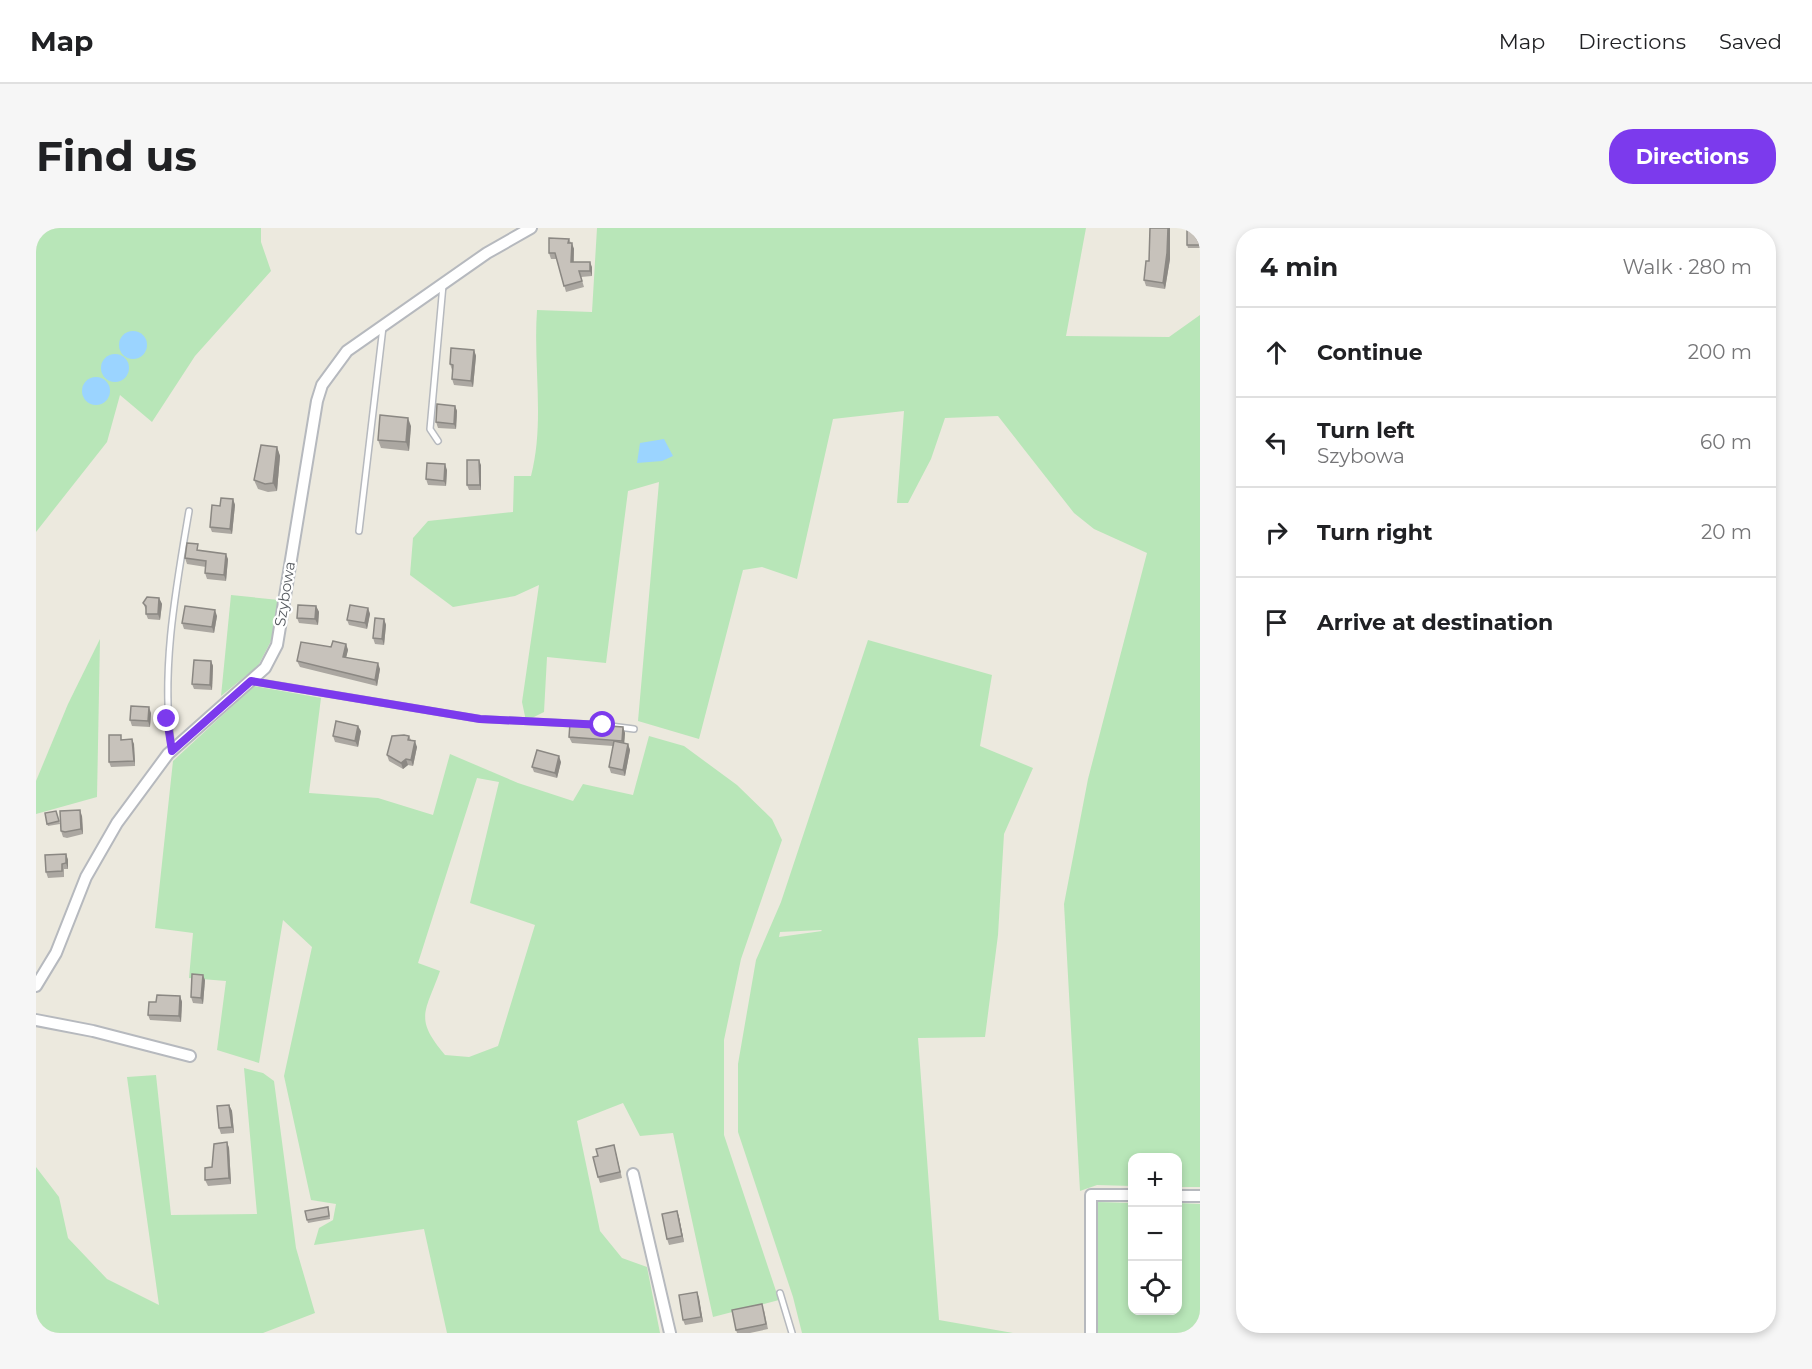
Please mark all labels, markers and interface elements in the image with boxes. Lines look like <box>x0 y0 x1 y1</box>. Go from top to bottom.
text: Map <box>30 24 93 58</box>
text: Map <box>1499 29 1545 54</box>
text: Directions <box>1578 29 1686 54</box>
text: Saved <box>1719 29 1782 54</box>
button: Directions <box>1609 129 1776 184</box>
text: Find us <box>36 130 197 182</box>
text: 4 min <box>1260 251 1338 283</box>
text: Walk · 280 m <box>1622 255 1752 279</box>
icon: ahead <box>1260 336 1293 369</box>
text: Continue <box>1317 339 1423 366</box>
text: 200 m <box>1688 340 1752 364</box>
text: Turn left <box>1317 417 1415 444</box>
icon: left <box>1260 426 1293 459</box>
text: 60 m <box>1700 430 1752 454</box>
text: Szybowa <box>1317 444 1405 468</box>
icon: right <box>1260 516 1293 549</box>
text: Turn right <box>1317 519 1432 546</box>
text: 20 m <box>1701 520 1752 544</box>
street label: Szybowa <box>270 560 299 628</box>
icon: arrive <box>1260 606 1293 639</box>
text: Arrive at destination <box>1317 609 1553 636</box>
route end <box>153 705 179 731</box>
route start <box>589 711 615 737</box>
map controls <box>1128 1153 1182 1315</box>
button: + <box>1128 1153 1182 1207</box>
button: − <box>1128 1207 1182 1261</box>
button: locate <box>1128 1261 1182 1315</box>

